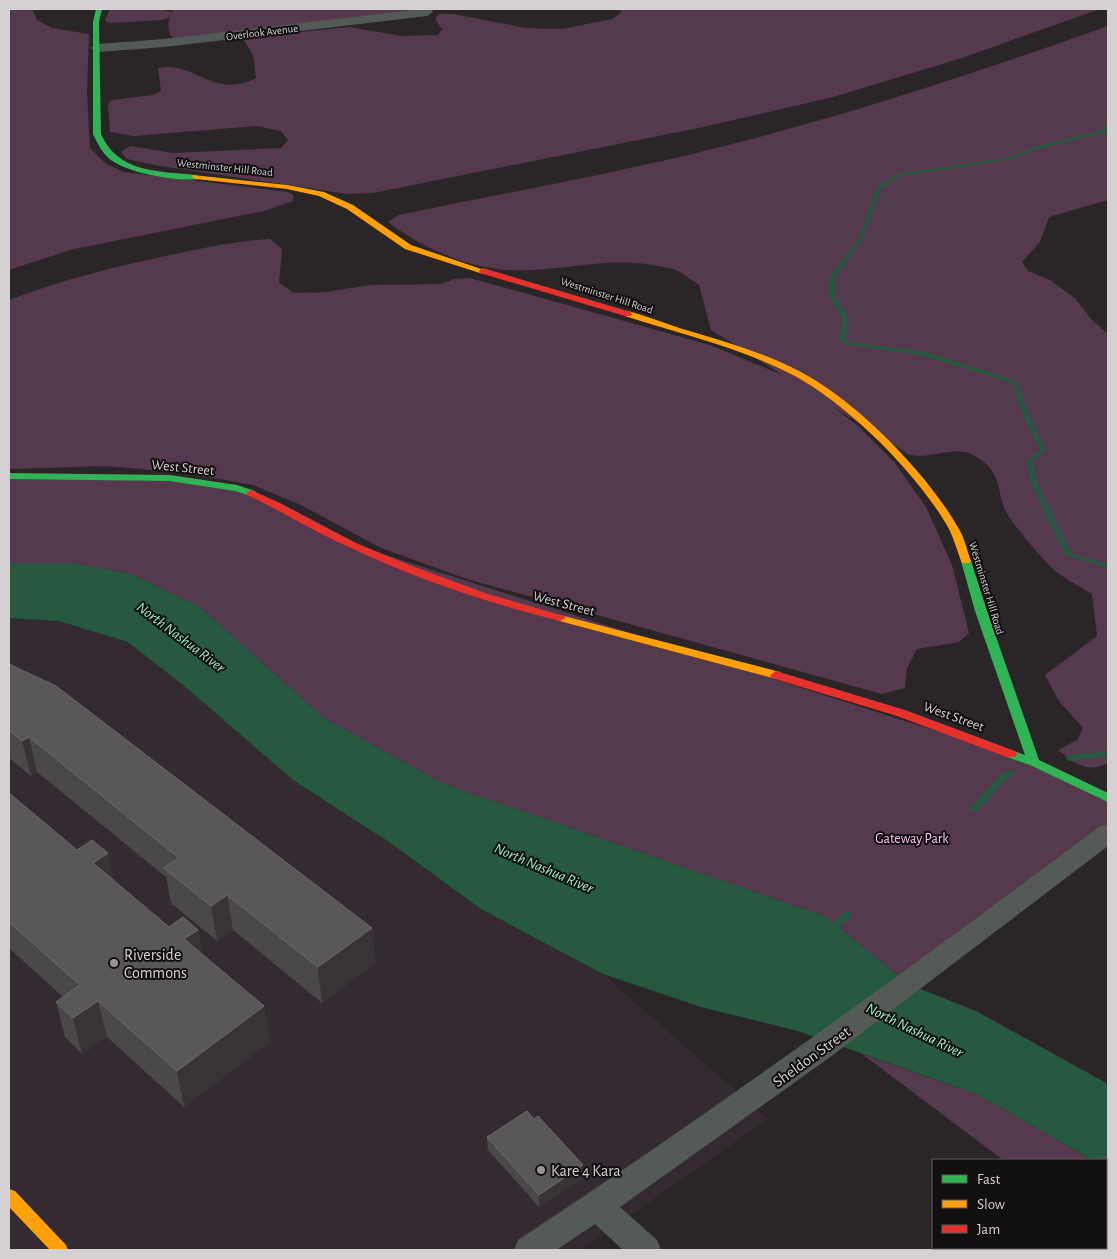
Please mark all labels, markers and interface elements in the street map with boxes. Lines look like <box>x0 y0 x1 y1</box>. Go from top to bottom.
street label: Overlook Avenue <box>225 23 299 42</box>
street label: Westminster Hill Road <box>176 157 274 178</box>
street label: Westminster Hill Road <box>559 275 655 316</box>
street label: West Street <box>151 458 216 478</box>
street label: Westminster Hill Road <box>967 540 1006 636</box>
street label: West Street <box>531 589 597 619</box>
water label: North Nashua River <box>134 599 228 676</box>
street label: West Street <box>922 700 986 735</box>
park label: Gateway Park <box>875 832 949 846</box>
water label: North Nashua River <box>492 841 597 897</box>
place label: Riverside Commons <box>124 947 187 981</box>
marker: Riverside Commons <box>108 957 120 969</box>
water label: North Nashua River <box>864 1000 967 1061</box>
street label: Sheldon Street <box>770 1023 853 1090</box>
legend <box>932 1159 1107 1249</box>
place label: Kare 4 Kara <box>551 1163 621 1179</box>
marker: Kare 4 Kara <box>535 1164 547 1176</box>
text: Fast <box>977 1172 1001 1187</box>
text: Slow <box>977 1197 1005 1212</box>
text: Jam <box>977 1222 1000 1237</box>

